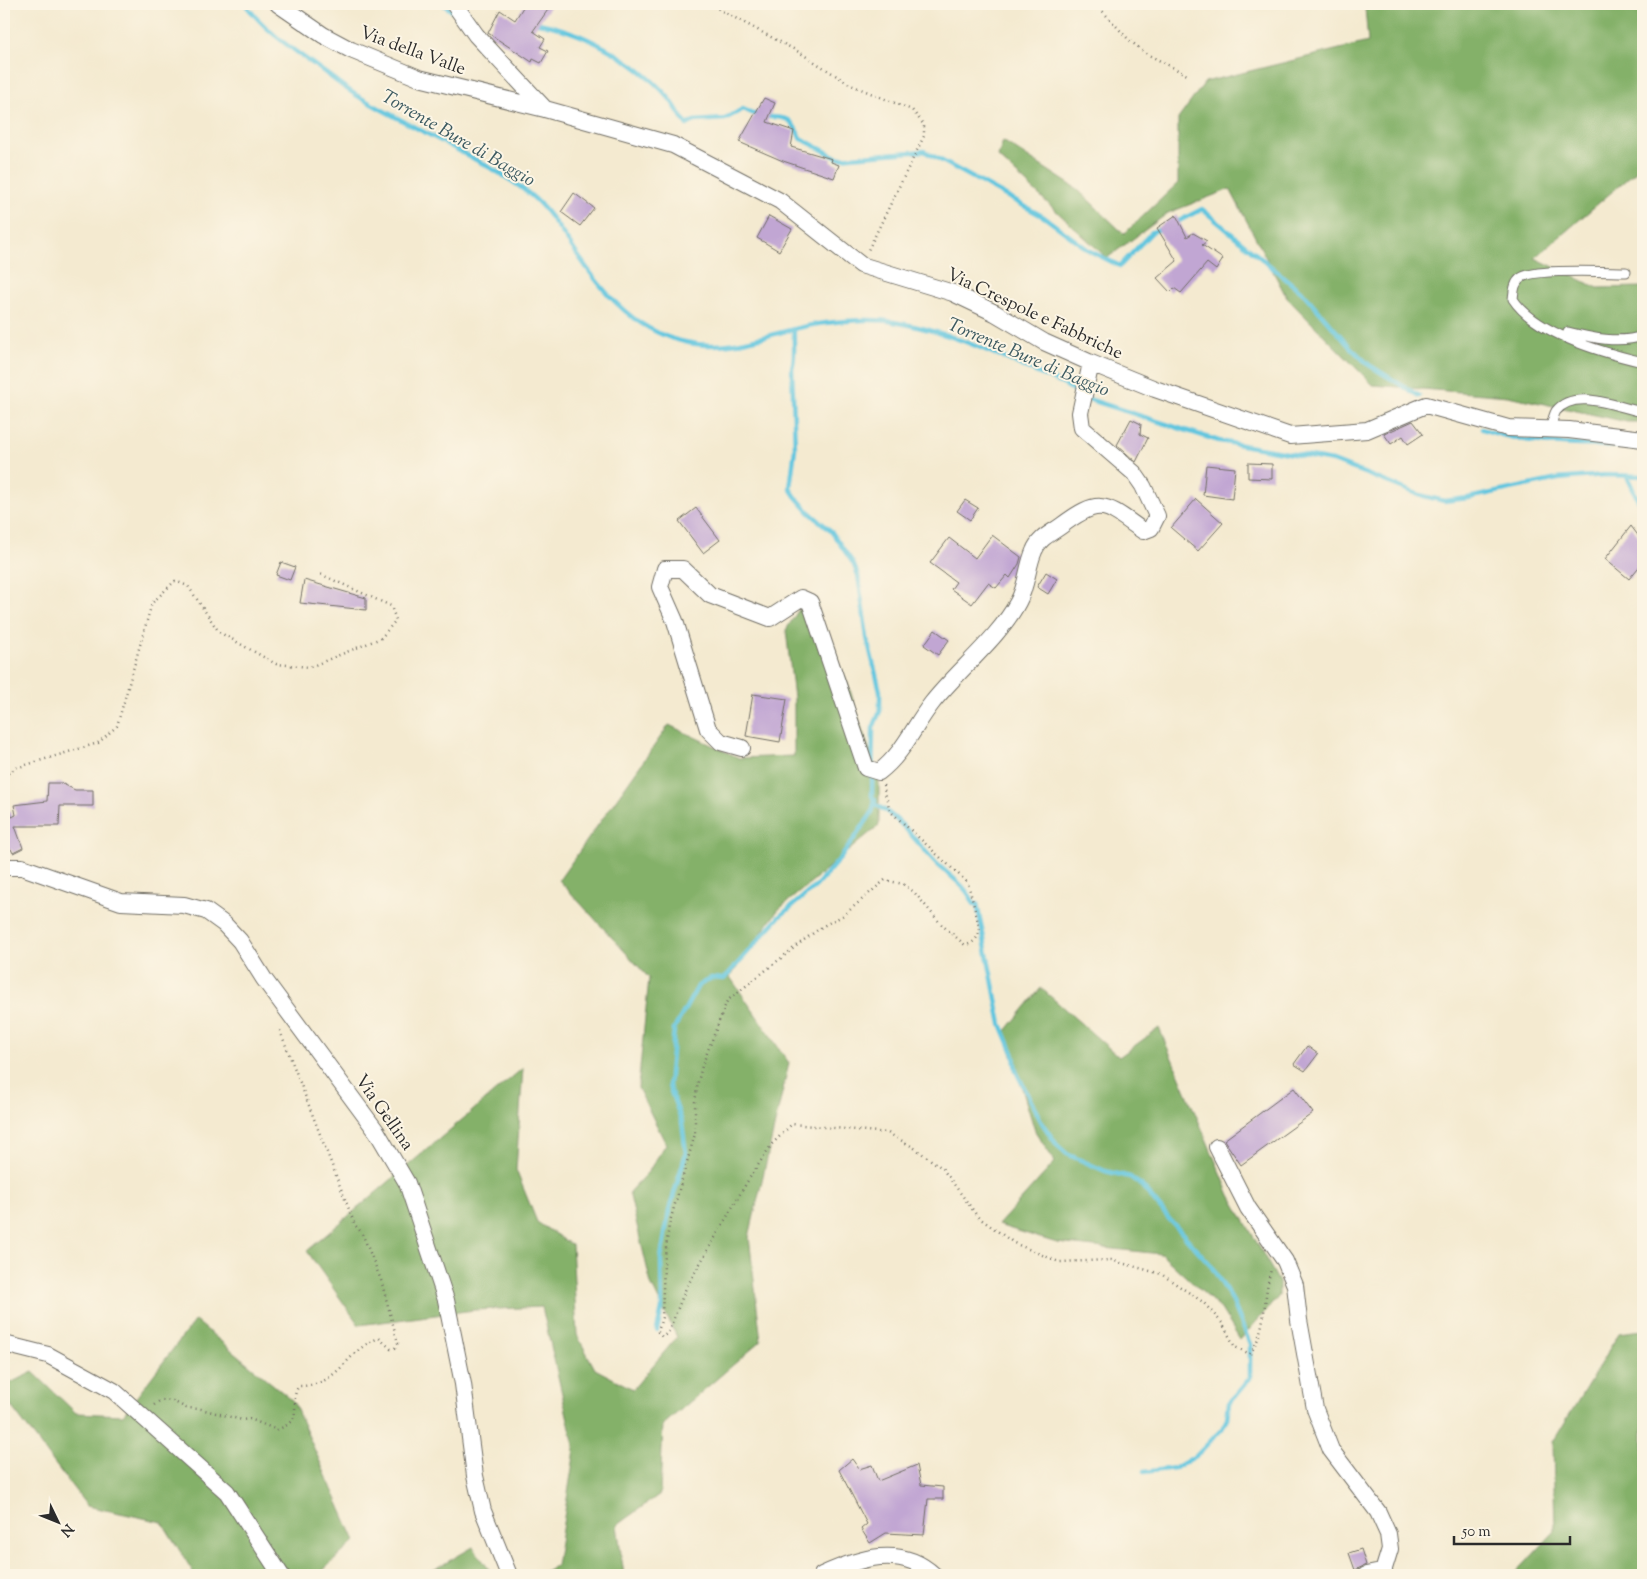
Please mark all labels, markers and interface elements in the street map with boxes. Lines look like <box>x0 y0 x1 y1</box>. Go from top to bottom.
street label: Via della Valle <box>356 21 469 83</box>
water label: Torrente Bure di Baggio <box>376 84 540 194</box>
street label: Via Crespole e Fabbriche <box>942 262 1127 367</box>
water label: Torrente Bure di Baggio <box>943 312 1113 405</box>
street label: Via Gellina <box>348 1070 419 1157</box>
north arrow <box>32 1496 82 1546</box>
scale bar <box>1454 1514 1571 1546</box>
text: N <box>55 1519 77 1540</box>
text: 50 m <box>1461 1522 1491 1543</box>

